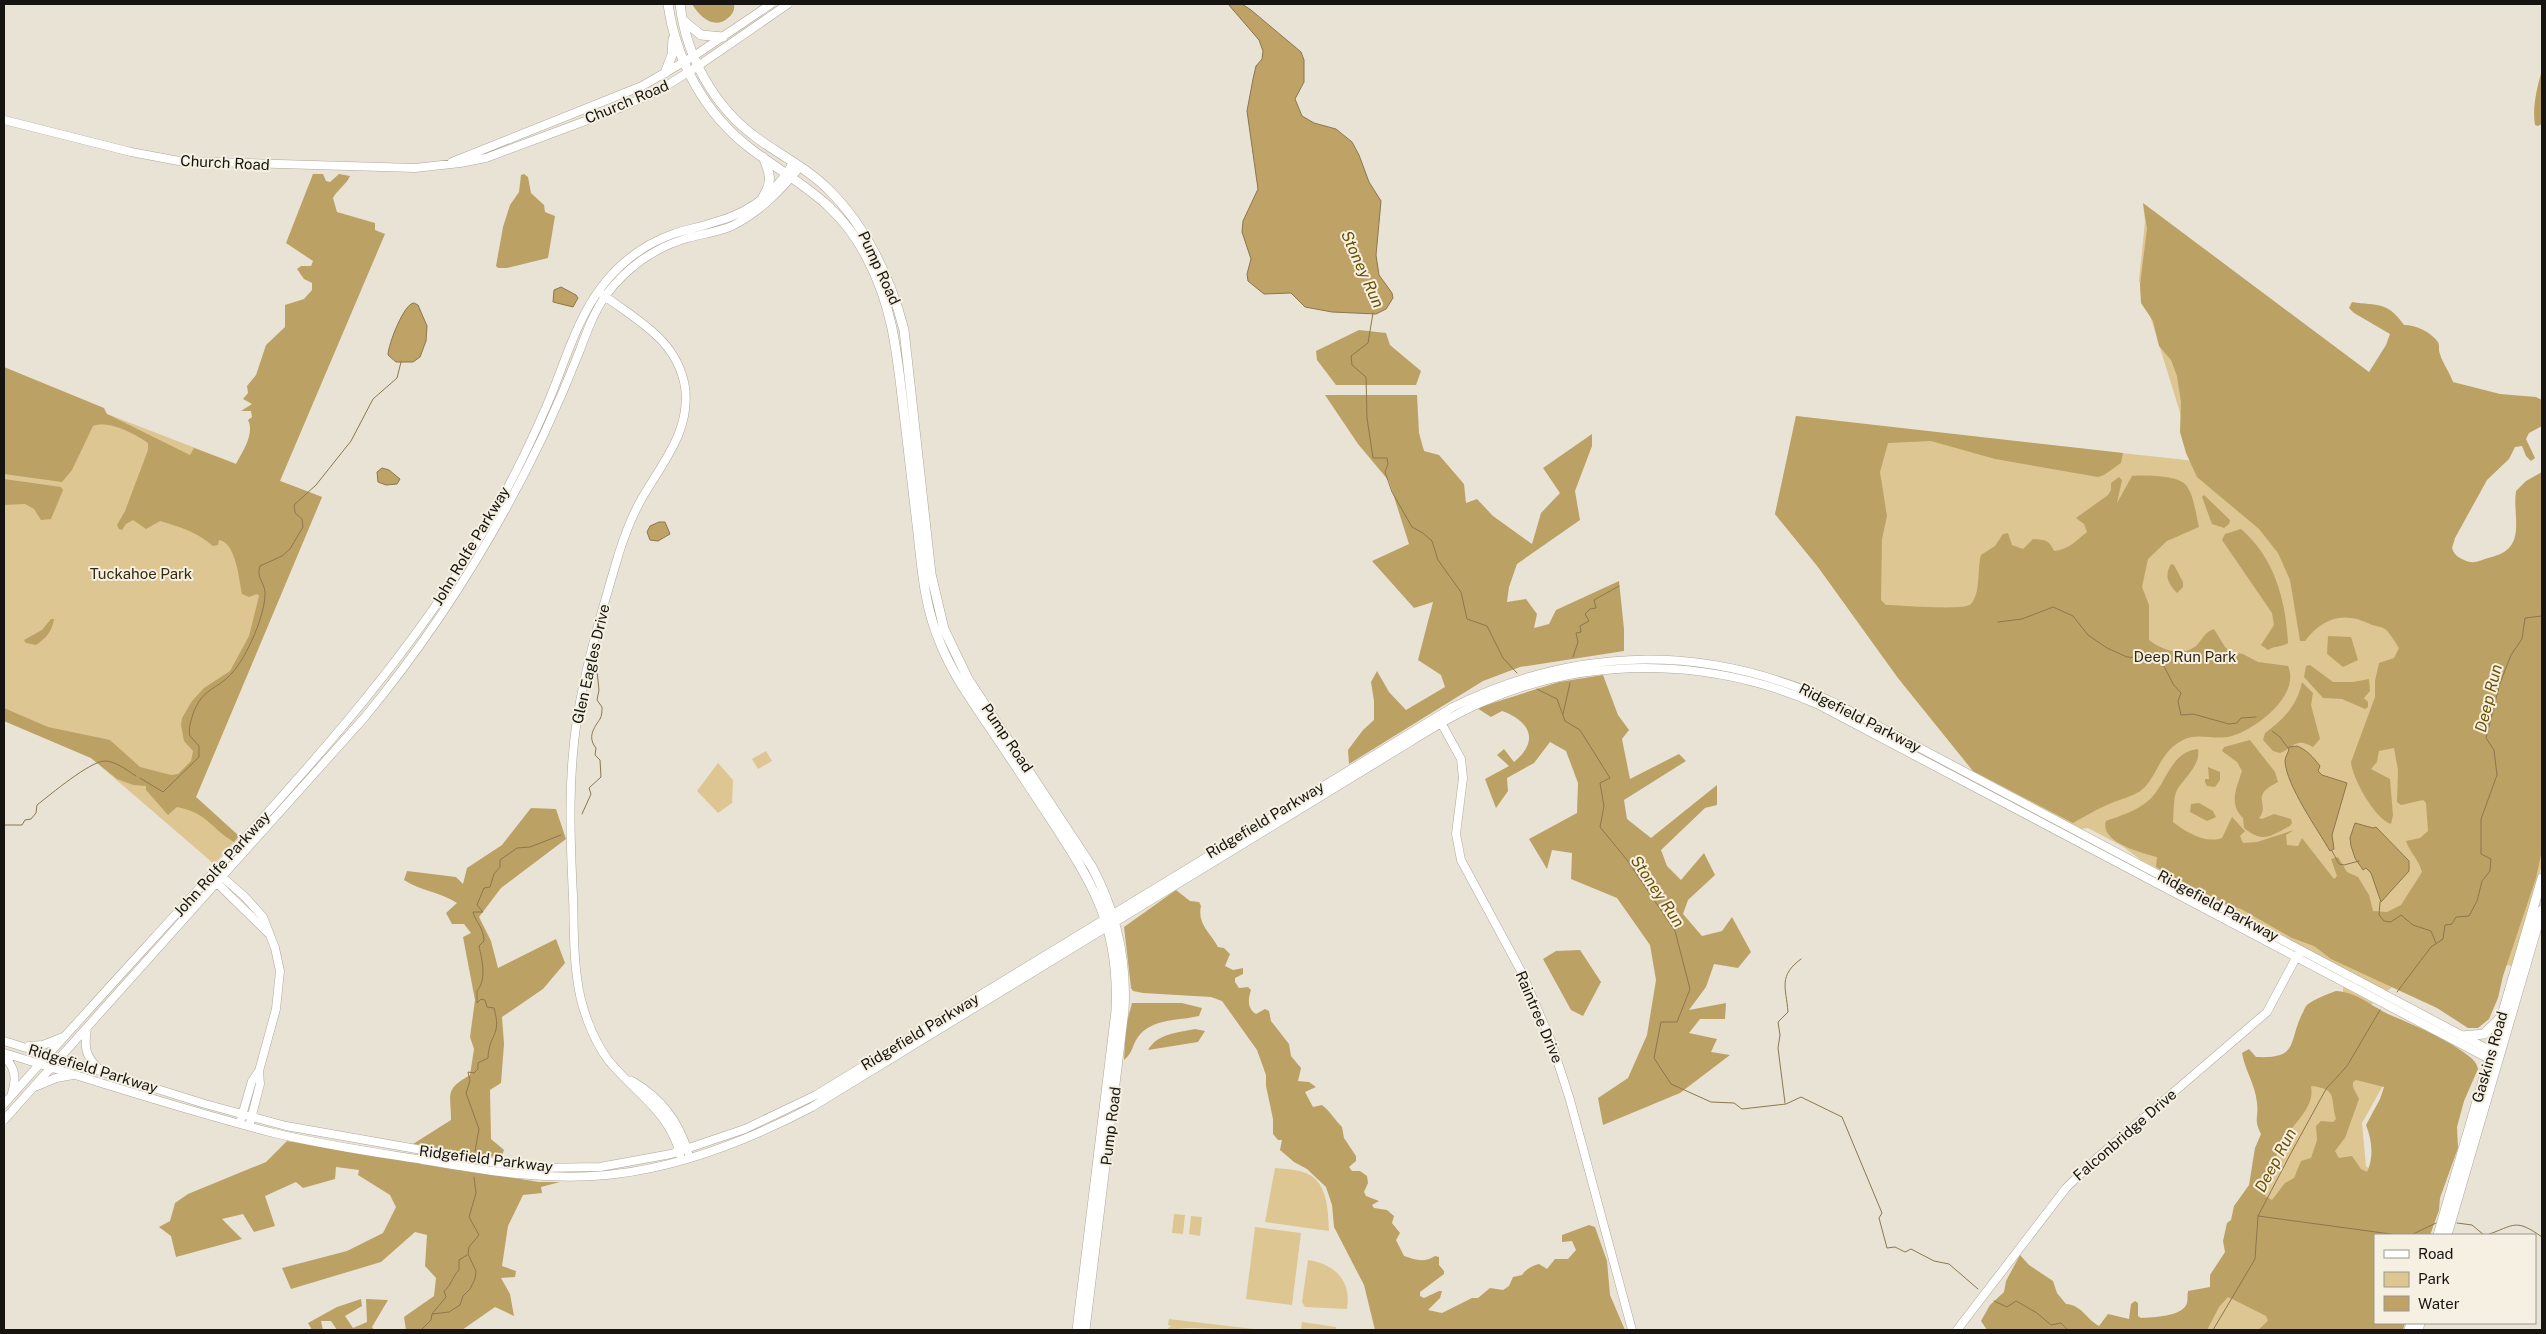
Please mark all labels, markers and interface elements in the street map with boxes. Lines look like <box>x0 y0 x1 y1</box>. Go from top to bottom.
street label: Church Road <box>582 76 671 127</box>
street label: Church Road <box>180 152 270 173</box>
street label: Pump Road <box>855 228 904 307</box>
water label: Stoney Run <box>1337 228 1388 311</box>
street label: John Rolfe Parkway <box>428 483 513 608</box>
park label: Tuckahoe Park <box>90 565 192 582</box>
street label: Glen Eagles Drive <box>568 602 613 725</box>
park label: Deep Run Park <box>2134 648 2237 665</box>
water label: Deep Run <box>2471 662 2506 734</box>
street label: Ridgefield Parkway <box>1796 679 1924 756</box>
street label: Pump Road <box>978 700 1037 775</box>
street label: Ridgefield Parkway <box>1203 778 1327 862</box>
street label: John Rolfe Parkway <box>170 808 273 920</box>
water label: Stoney Run <box>1627 852 1689 931</box>
street label: Ridgefield Parkway <box>2155 866 2282 945</box>
street label: Raintree Drive <box>1512 968 1567 1065</box>
street label: Ridgefield Parkway <box>858 990 982 1074</box>
street label: Gaskins Road <box>2468 1009 2511 1105</box>
street label: Ridgefield Parkway <box>26 1041 160 1096</box>
street label: Falconbridge Drive <box>2070 1085 2180 1184</box>
street label: Pump Road <box>1097 1086 1124 1166</box>
water label: Deep Run <box>2251 1125 2300 1195</box>
street label: Ridgefield Parkway <box>418 1142 554 1175</box>
legend <box>2374 1234 2536 1324</box>
text: Road <box>2418 1245 2454 1262</box>
text: Park <box>2418 1270 2450 1287</box>
text: Water <box>2418 1295 2460 1312</box>

